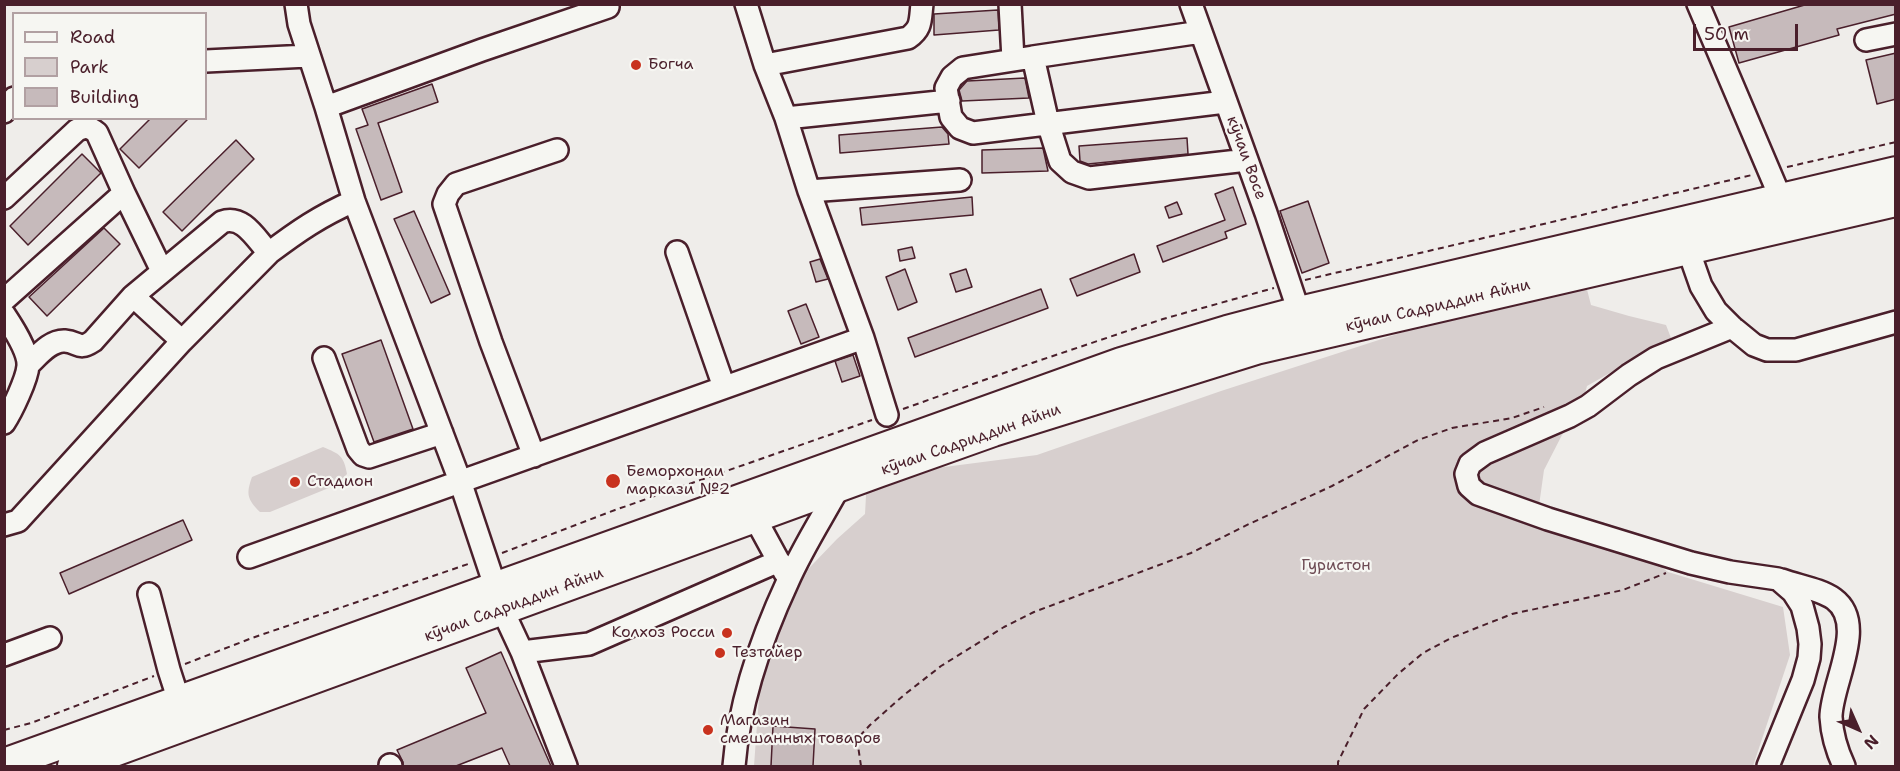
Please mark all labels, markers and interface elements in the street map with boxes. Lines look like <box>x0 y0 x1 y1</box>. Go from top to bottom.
legend <box>12 12 207 120</box>
scale bar <box>1696 12 1801 50</box>
text: 50 m <box>1704 22 1749 46</box>
text: Road <box>70 25 115 49</box>
text: Park <box>70 55 109 79</box>
place label: Богча <box>648 55 694 75</box>
marker: Богча <box>629 58 643 72</box>
text: Building <box>70 85 139 109</box>
street label: кӯчаи Восе <box>1222 114 1270 202</box>
street label: кӯчаи Садриддин Айни <box>1344 275 1532 337</box>
street label: кӯчаи Садриддин Айни <box>879 400 1063 480</box>
place label: Беморхонаи маркази №2 <box>626 462 730 500</box>
place label: Стадион <box>307 472 373 492</box>
marker: Беморхонаи маркази №2 <box>604 472 622 490</box>
marker: Стадион <box>288 475 302 489</box>
park label: Гуристон <box>1301 556 1371 576</box>
street label: кӯчаи Садриддин Айни <box>422 564 606 646</box>
place label: Колхоз Росси <box>611 623 715 643</box>
marker: Колхоз Росси <box>720 626 734 640</box>
place label: Тезтайер <box>732 643 802 663</box>
marker: Тезтайер <box>713 646 727 660</box>
north arrow <box>1828 699 1888 759</box>
place label: Магазин смешанных товаров <box>720 711 881 749</box>
marker: Магазин смешанных товаров <box>701 723 715 737</box>
text: N <box>1859 730 1883 754</box>

